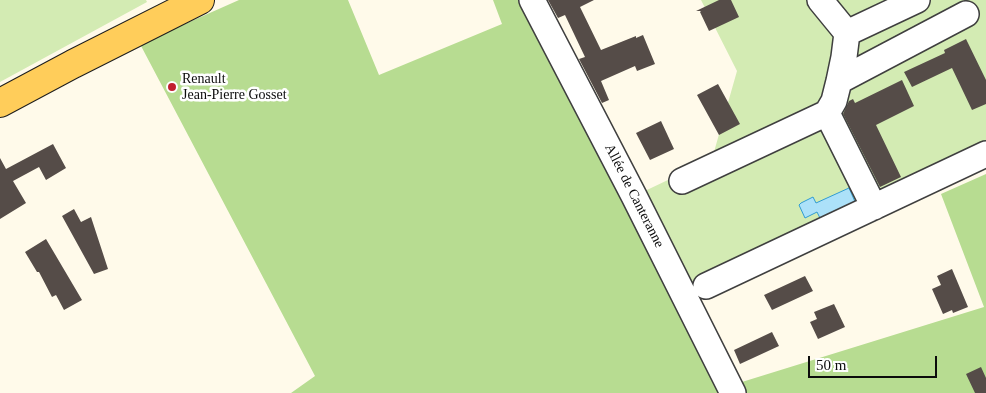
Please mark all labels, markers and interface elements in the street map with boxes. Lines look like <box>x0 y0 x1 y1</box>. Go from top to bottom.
place label: Renault Jean-Pierre Gosset <box>182 71 287 104</box>
marker: Renault Jean-Pierre Gosset <box>166 81 178 93</box>
street label: Allée de Canteranne <box>601 141 667 251</box>
scale bar <box>811 346 940 378</box>
text: 50 m <box>816 357 846 373</box>

